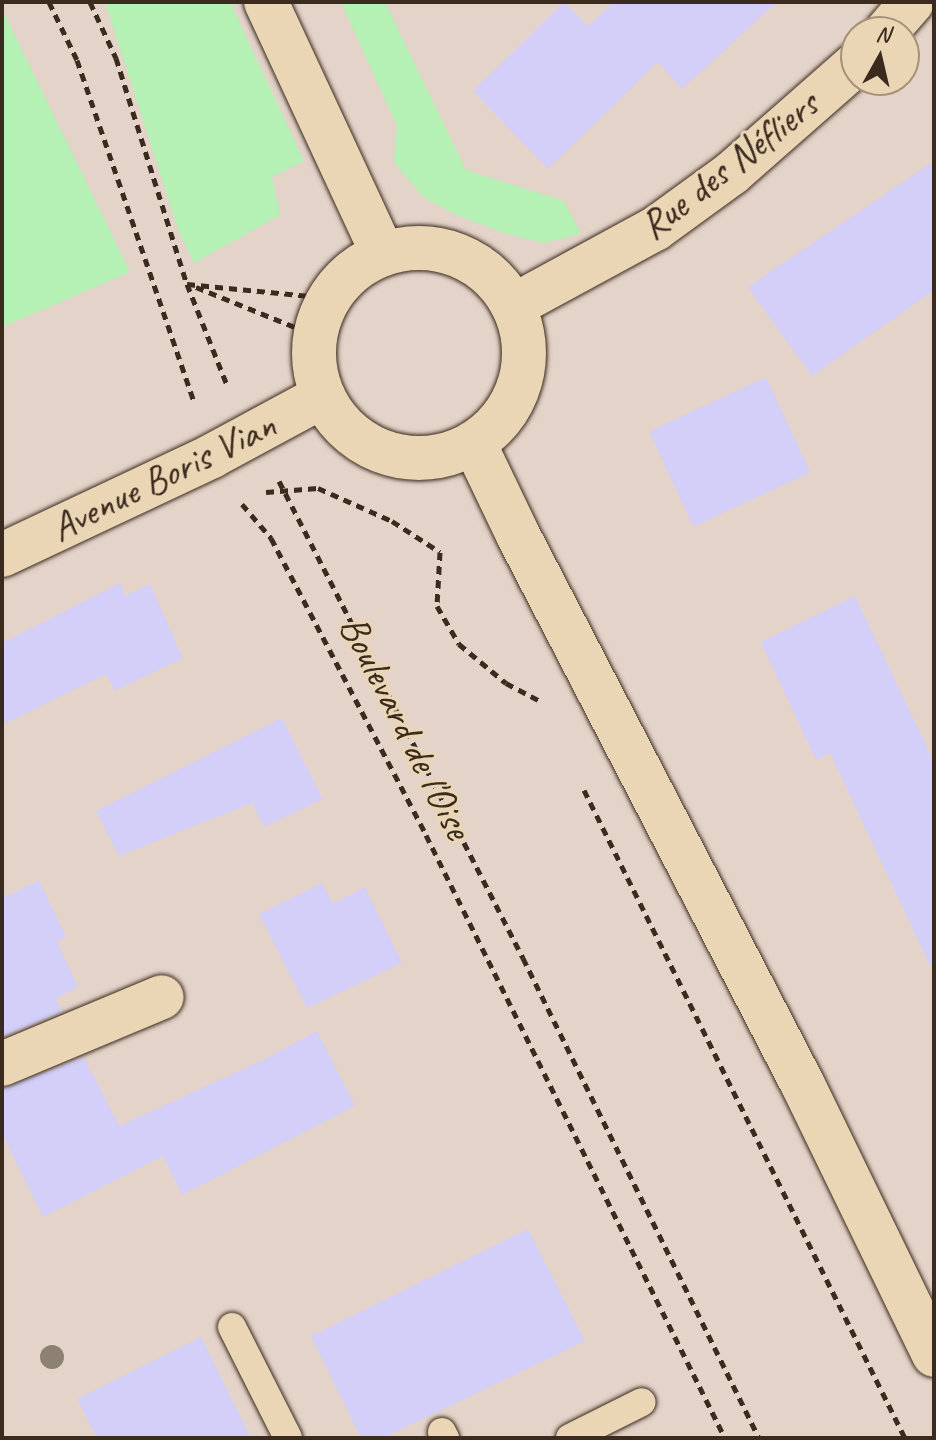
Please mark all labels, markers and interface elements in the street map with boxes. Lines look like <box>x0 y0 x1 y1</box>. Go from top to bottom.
north arrow <box>840 16 920 96</box>
text: N <box>874 19 892 49</box>
street label: Rue des Néfliers <box>630 80 828 250</box>
street label: Avenue Boris Vian <box>43 401 283 551</box>
street label: Boulevard de l'Oise <box>329 607 483 847</box>

